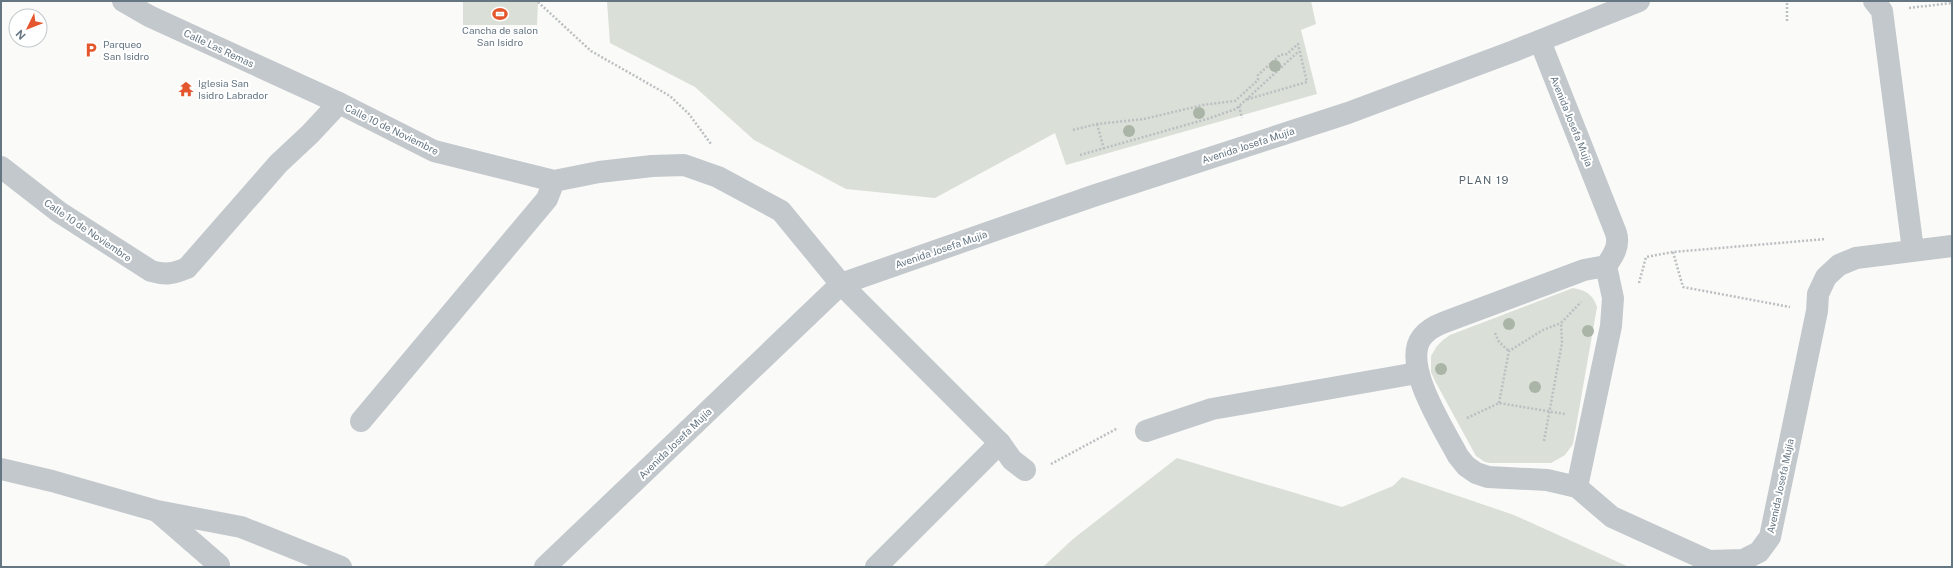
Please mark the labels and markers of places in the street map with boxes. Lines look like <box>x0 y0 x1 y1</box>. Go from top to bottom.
sports icon: Cancha de salon San Isidro <box>491 5 509 23</box>
place label: Cancha de salon San Isidro <box>462 24 538 48</box>
place label: Parqueo San Isidro <box>103 38 150 62</box>
parking icon: Parqueo San Isidro <box>82 41 100 59</box>
place label: Iglesia San Isidro Labrador <box>198 77 268 101</box>
temple icon: Iglesia San Isidro Labrador <box>177 80 195 98</box>

